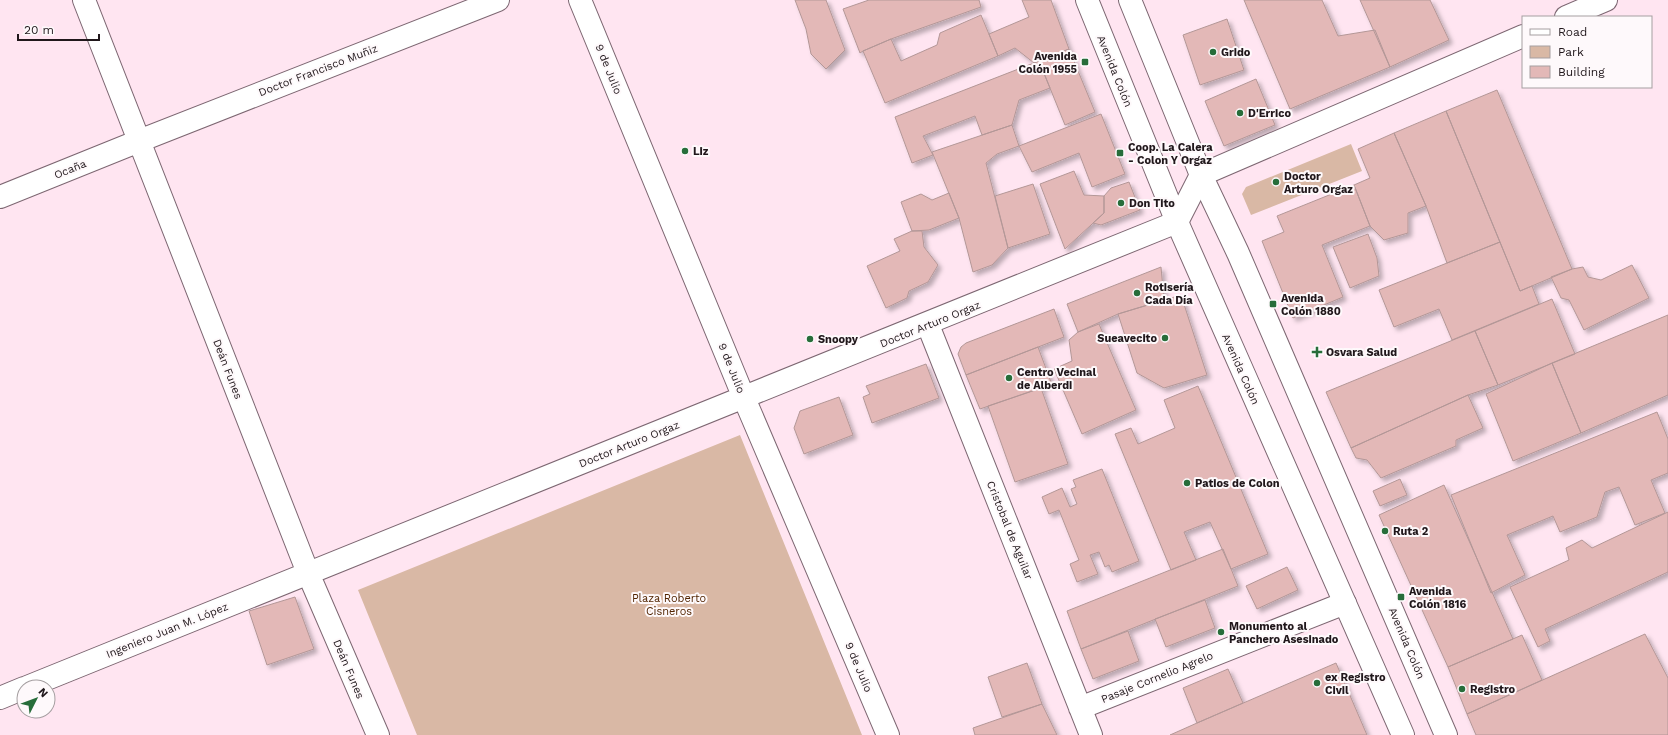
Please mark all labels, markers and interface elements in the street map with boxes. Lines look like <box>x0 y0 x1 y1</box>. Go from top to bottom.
scale bar <box>18 16 99 42</box>
legend <box>1522 16 1652 88</box>
text: 20 m <box>24 23 54 37</box>
text: Road <box>1558 25 1587 39</box>
street label: Avenida Colón <box>1094 33 1135 109</box>
street label: Doctor Francisco Muñiz <box>257 42 380 99</box>
street label: 9 de Julio <box>593 42 625 96</box>
text: Park <box>1558 45 1584 59</box>
place label: Grido <box>1221 46 1251 59</box>
marker: Grido <box>1208 47 1218 57</box>
place label: Avenida Colón 1955 <box>1019 50 1078 76</box>
marker: Avenida Colón 1955 <box>1080 57 1090 67</box>
text: Building <box>1558 65 1605 79</box>
place label: D'Errico <box>1248 107 1291 120</box>
marker: D'Errico <box>1235 108 1245 118</box>
place label: Coop. La Calera - Colon Y Orgaz <box>1128 141 1213 167</box>
place label: Liz <box>693 145 709 158</box>
marker: Liz <box>680 146 690 156</box>
marker: Coop. La Calera - Colon Y Orgaz <box>1115 148 1125 158</box>
street label: Ocaña <box>52 157 88 182</box>
place label: Doctor Arturo Orgaz <box>1284 170 1353 196</box>
marker: Doctor Arturo Orgaz <box>1271 177 1281 187</box>
place label: Don Tito <box>1129 197 1175 210</box>
marker: Don Tito <box>1116 198 1126 208</box>
place label: Rotisería Cada Día <box>1145 281 1194 307</box>
marker: Rotisería Cada Día <box>1132 288 1142 298</box>
place label: Avenida Colón 1880 <box>1281 292 1341 318</box>
street label: Doctor Arturo Orgaz <box>878 298 982 351</box>
marker: Avenida Colón 1880 <box>1268 299 1278 309</box>
place label: Sueavecito <box>1097 332 1157 345</box>
street label: Avenida Colón <box>1219 332 1262 407</box>
place label: Snoopy <box>818 333 859 346</box>
marker: Sueavecito <box>1160 333 1170 343</box>
marker: Snoopy <box>805 334 815 344</box>
street label: Deán Funes <box>210 337 245 401</box>
street label: 9 de Julio <box>716 341 748 395</box>
marker: Osvara Salud <box>1311 346 1323 358</box>
place label: Osvara Salud <box>1326 346 1397 359</box>
place label: Centro Vecinal de Alberdi <box>1017 366 1096 392</box>
marker: Centro Vecinal de Alberdi <box>1004 373 1014 383</box>
street label: Doctor Arturo Orgaz <box>577 418 681 471</box>
place label: Patios de Colon <box>1195 477 1280 490</box>
marker: Patios de Colon <box>1182 478 1192 488</box>
street label: Cristobal de Aguilar <box>984 479 1035 582</box>
place label: Ruta 2 <box>1393 525 1429 538</box>
marker: Ruta 2 <box>1380 526 1390 536</box>
place label: Avenida Colón 1816 <box>1409 585 1467 611</box>
park label: Plaza Roberto Cisneros <box>632 592 706 618</box>
marker: Avenida Colón 1816 <box>1396 592 1406 602</box>
street label: Ingeniero Juan M. López <box>104 600 230 661</box>
street label: Avenida Colón <box>1386 606 1427 681</box>
place label: Monumento al Panchero Asesinado <box>1229 620 1339 646</box>
marker: Monumento al Panchero Asesinado <box>1216 627 1226 637</box>
street label: Deán Funes <box>330 638 367 701</box>
street label: 9 de Julio <box>842 640 875 694</box>
street label: Pasaje Cornelio Agrelo <box>1099 649 1215 706</box>
place label: ex Registro Civil <box>1325 671 1386 697</box>
marker: ex Registro Civil <box>1312 678 1322 688</box>
north arrow <box>16 679 56 719</box>
place label: Registro <box>1470 683 1516 696</box>
marker: Registro <box>1457 684 1467 694</box>
text: N <box>36 685 51 700</box>

